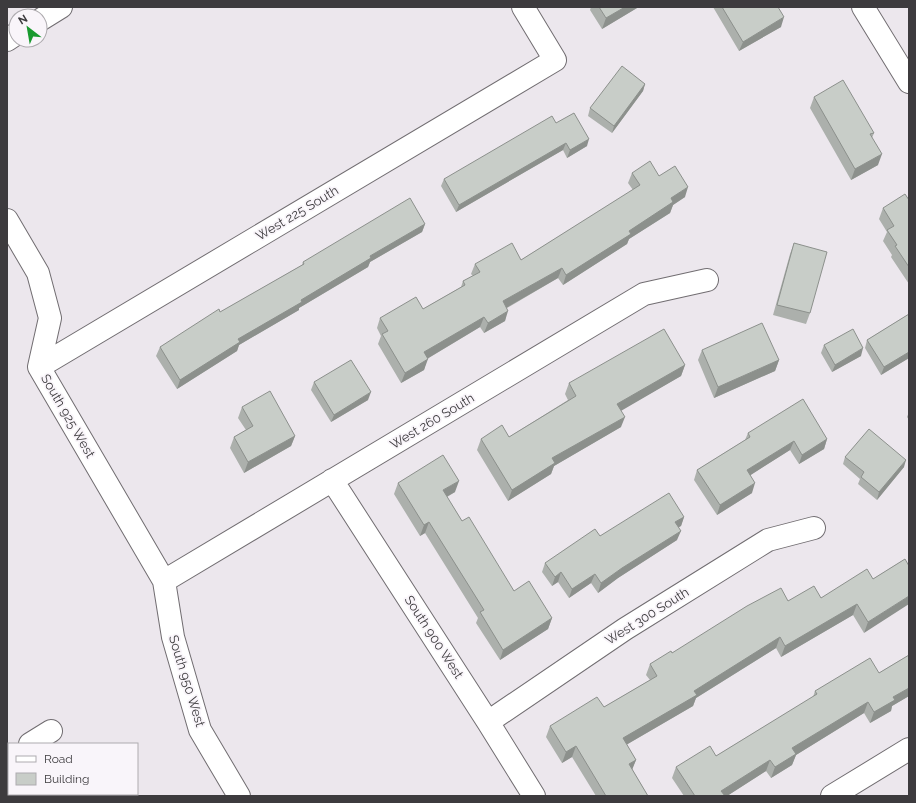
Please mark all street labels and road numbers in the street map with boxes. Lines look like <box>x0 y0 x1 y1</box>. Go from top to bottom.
street label: West 225 South <box>253 182 341 244</box>
street label: South 925 West <box>38 372 98 461</box>
street label: West 260 South <box>387 390 477 452</box>
street label: West 300 South <box>602 584 692 648</box>
street label: South 900 West <box>402 593 467 682</box>
street label: South 950 West <box>166 633 208 729</box>

